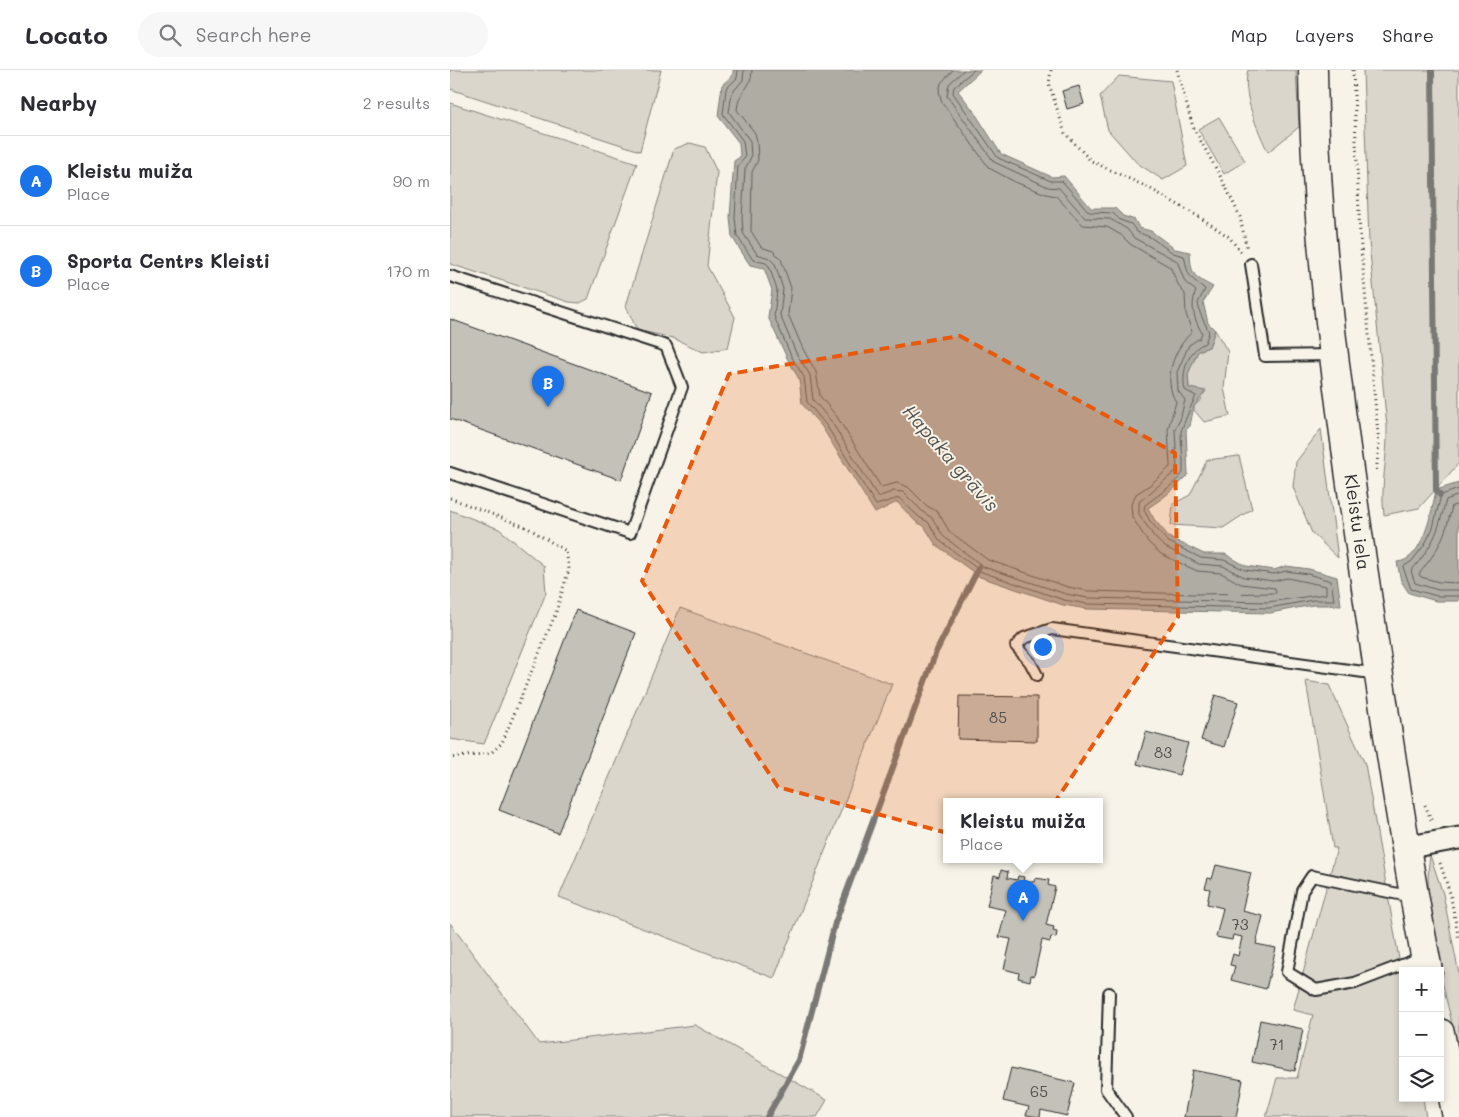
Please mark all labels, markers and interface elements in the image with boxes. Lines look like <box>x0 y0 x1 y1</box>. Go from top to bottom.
search box <box>138 12 488 57</box>
text: Locato <box>25 19 108 50</box>
icon: search <box>156 21 184 49</box>
text: Search here <box>196 22 311 47</box>
text: Map <box>1231 23 1267 47</box>
text: Layers <box>1295 23 1354 47</box>
text: Share <box>1382 23 1434 47</box>
text: Nearby <box>20 89 97 116</box>
text: 2 results <box>363 92 430 113</box>
text: Kleistu muiža <box>67 158 193 183</box>
text: A <box>30 170 42 191</box>
text: 90 m <box>393 170 430 191</box>
text: Place <box>67 183 110 204</box>
text: Sporta Centrs Kleisti <box>67 248 270 273</box>
text: B <box>31 260 41 281</box>
text: 170 m <box>386 260 430 281</box>
text: Place <box>67 273 110 294</box>
pin: B <box>532 366 564 407</box>
water label: Hapaka grāvis <box>898 399 1005 517</box>
street label: Kleistu iela <box>1339 472 1377 571</box>
your location <box>1030 634 1056 660</box>
house number: 85 <box>989 707 1007 727</box>
house number: 83 <box>1154 742 1172 762</box>
popup <box>943 798 1103 863</box>
text: Kleistu muiža <box>960 808 1086 833</box>
text: Place <box>960 833 1003 854</box>
pin: A <box>1007 880 1039 921</box>
house number: 73 <box>1231 914 1249 934</box>
map controls <box>1399 967 1444 1102</box>
button: + <box>1399 967 1444 1012</box>
button: − <box>1399 1012 1444 1057</box>
house number: 71 <box>1269 1034 1285 1054</box>
button: layers <box>1399 1057 1444 1102</box>
house number: 65 <box>1030 1081 1048 1101</box>

